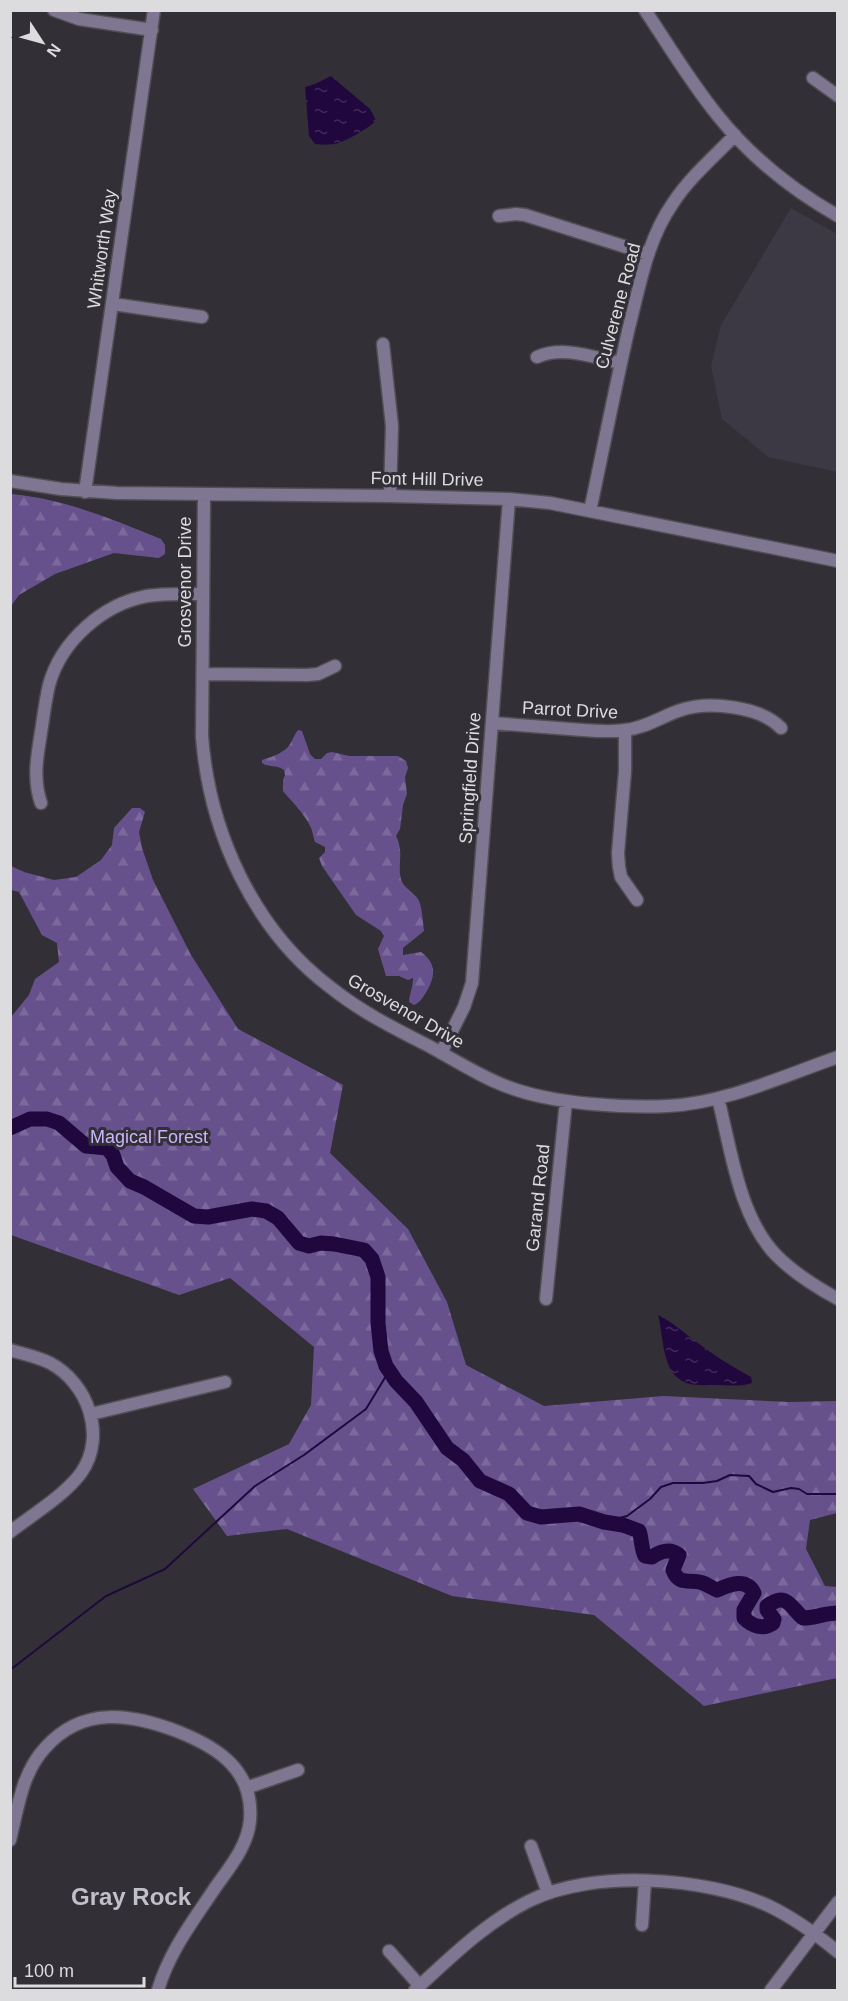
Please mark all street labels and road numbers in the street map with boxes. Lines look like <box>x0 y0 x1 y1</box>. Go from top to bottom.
street label: Whitworth Way <box>84 188 120 310</box>
street label: Culverene Road <box>592 241 644 371</box>
street label: Font Hill Drive <box>370 468 484 490</box>
street label: Grosvenor Drive <box>175 516 195 648</box>
street label: Parrot Drive <box>522 698 618 722</box>
street label: Springfield Drive <box>455 711 485 845</box>
street label: Grosvenor Drive <box>344 970 468 1052</box>
street label: Garand Road <box>522 1143 554 1253</box>

